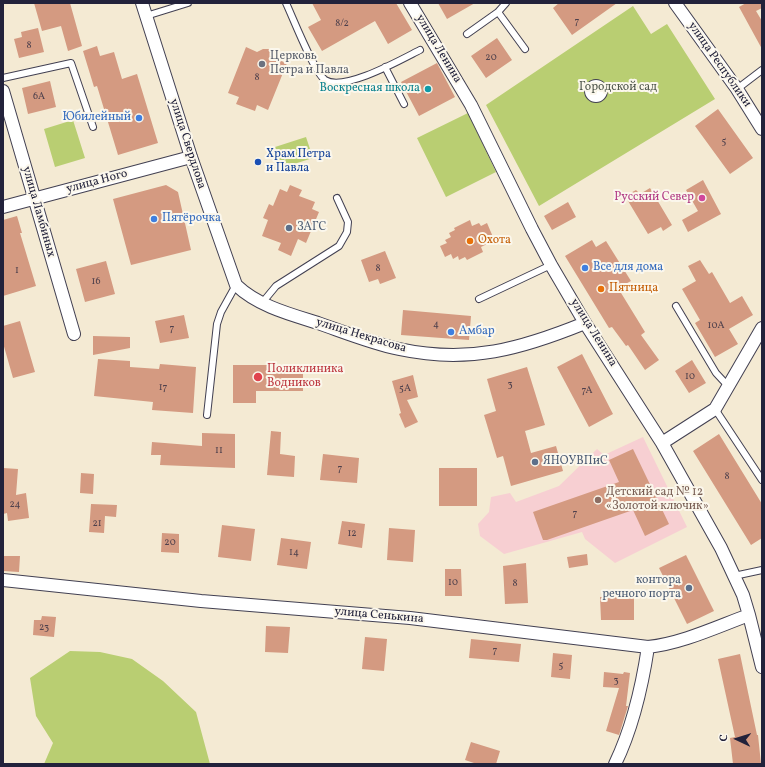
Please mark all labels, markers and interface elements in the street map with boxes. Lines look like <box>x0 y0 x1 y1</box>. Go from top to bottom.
street label: улица Ленина <box>412 12 464 86</box>
house number: 7 <box>575 16 579 28</box>
house number: 8/2 <box>335 18 349 30</box>
street label: улица Республики <box>684 20 754 110</box>
house number: 8 <box>26 40 32 52</box>
place label: Церковь Петра и Павла <box>270 50 349 78</box>
house number: 20 <box>485 52 497 64</box>
marker: Церковь Петра и Павла <box>257 59 267 69</box>
house number: 8 <box>254 72 260 84</box>
park label: Городской сад <box>579 81 657 95</box>
place label: Воскресная школа <box>319 82 420 96</box>
marker: Воскресная школа <box>423 84 433 94</box>
house number: 6А <box>33 91 45 103</box>
street label: улица Свердлова <box>166 97 208 191</box>
place label: Юбилейный <box>63 111 131 125</box>
marker: Юбилейный <box>134 113 144 123</box>
house number: 5 <box>722 136 726 148</box>
place label: Храм Петра и Павла <box>266 148 331 176</box>
marker: Храм Петра и Павла <box>253 157 263 167</box>
street label: улица Ламбиных <box>18 165 58 259</box>
street label: улица Ного <box>65 167 129 197</box>
place label: Русский Север <box>614 191 694 205</box>
marker: Русский Север <box>697 193 707 203</box>
place label: Пятёрочка <box>162 212 221 226</box>
marker: Пятёрочка <box>149 214 159 224</box>
place label: ЗАГС <box>297 221 326 235</box>
marker: ЗАГС <box>284 223 294 233</box>
place label: Охота <box>478 234 511 248</box>
marker: Охота <box>465 236 475 246</box>
place label: Все для дома <box>593 261 663 275</box>
house number: 8 <box>375 263 381 275</box>
marker: Все для дома <box>580 263 590 273</box>
house number: 1 <box>15 265 19 277</box>
house number: 16 <box>92 276 100 288</box>
place label: Пятница <box>609 282 658 296</box>
marker: Пятница <box>596 284 606 294</box>
street label: улица Ленина <box>566 296 620 370</box>
street label: улица Некрасова <box>314 315 408 357</box>
house number: 4 <box>433 319 439 331</box>
house number: 10А <box>708 320 724 332</box>
house number: 7 <box>170 323 174 335</box>
place label: Амбар <box>459 325 495 339</box>
marker: Амбар <box>446 327 456 337</box>
place label: Поликлиника Водников <box>267 363 343 391</box>
marker: Поликлиника Водников <box>252 371 264 383</box>
house number: 10 <box>685 371 695 383</box>
house number: 3 <box>507 379 513 391</box>
house number: 17 <box>159 382 167 394</box>
house number: 5А <box>399 383 411 395</box>
house number: 7А <box>582 385 592 397</box>
house number: 11 <box>215 445 223 457</box>
place label: ЯНОУВПиС <box>543 455 608 469</box>
marker: ЯНОУВПиС <box>530 457 540 467</box>
house number: 7 <box>338 463 342 475</box>
house number: 8 <box>724 471 730 483</box>
place label: Детский сад № 12 «Золотой ключик» <box>606 486 709 514</box>
marker: Детский сад № 12 «Золотой ключик» <box>593 495 603 505</box>
house number: 24 <box>9 499 21 511</box>
house number: 7 <box>573 508 577 520</box>
house number: 21 <box>92 518 102 530</box>
house number: 12 <box>347 528 357 540</box>
house number: 20 <box>164 537 176 549</box>
house number: 14 <box>289 547 299 559</box>
place label: контора речного порта <box>602 574 681 602</box>
house number: 10 <box>448 577 458 589</box>
house number: 8 <box>512 578 518 590</box>
marker: контора речного порта <box>684 583 694 593</box>
street label: улица Сенькина <box>334 605 424 627</box>
house number: 23 <box>39 622 49 634</box>
house number: 7 <box>493 645 497 657</box>
house number: 5 <box>559 660 563 672</box>
house number: 3 <box>613 675 619 687</box>
north arrow <box>717 719 757 759</box>
text: С <box>717 734 732 742</box>

